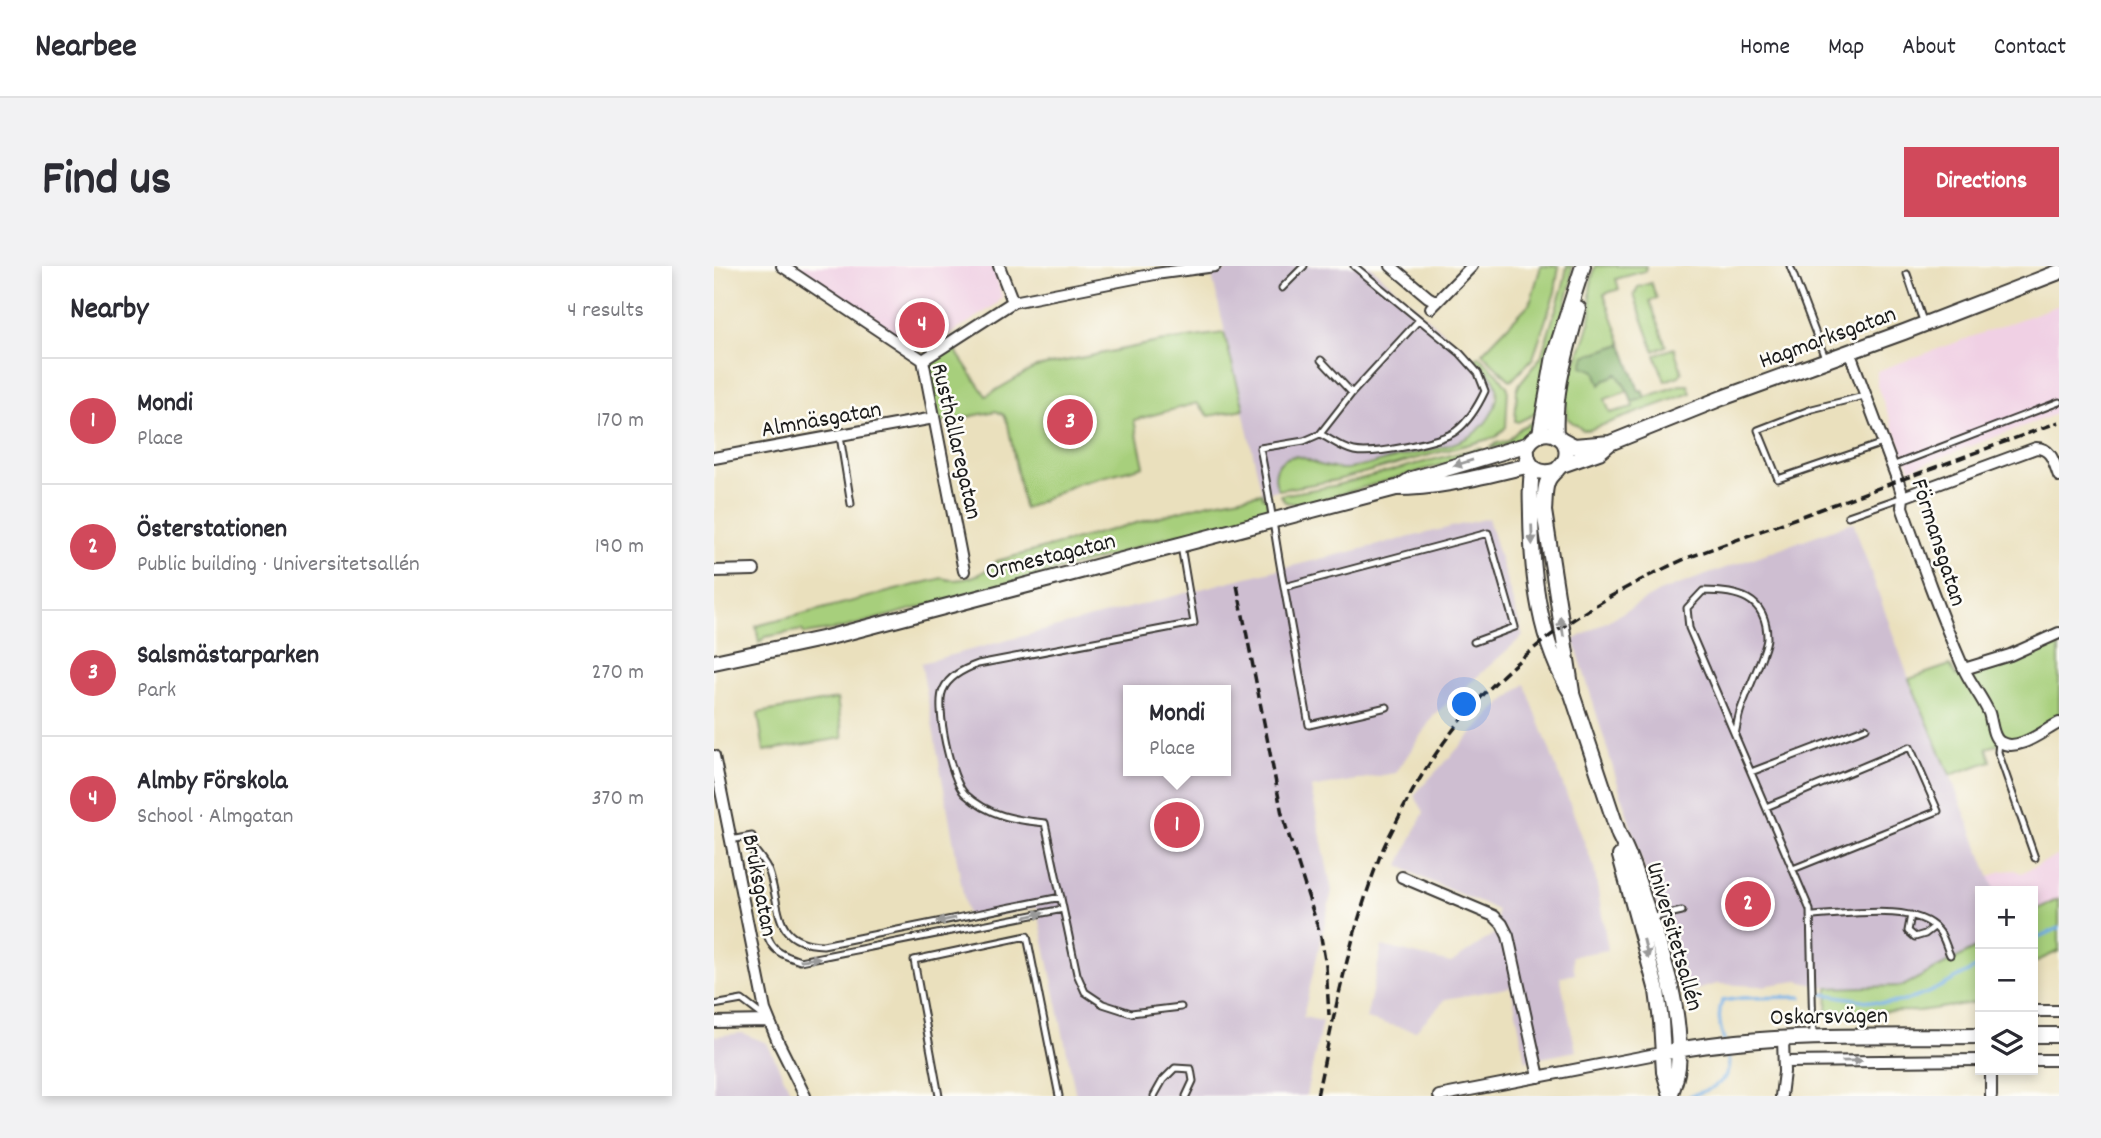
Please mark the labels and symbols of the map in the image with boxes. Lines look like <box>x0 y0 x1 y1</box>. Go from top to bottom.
street label: Hagmarksgatan <box>1755 298 1901 379</box>
pin: 4 <box>899 299 945 351</box>
street label: Rusthållaregatan <box>921 360 990 523</box>
street label: Almnäsgatan <box>759 394 884 448</box>
pin: 3 <box>1047 396 1093 448</box>
one-way arrow <box>1453 459 1474 469</box>
street label: Förmansgatan <box>1901 475 1974 611</box>
street label: Ormestagatan <box>982 525 1119 590</box>
one-way arrow <box>1526 525 1537 547</box>
one-way arrow <box>1556 616 1567 638</box>
your location <box>1447 687 1481 721</box>
pin: 1 <box>1154 799 1200 851</box>
street label: Bruksgatan <box>731 832 785 940</box>
street label: Universitetsallén <box>1636 858 1711 1015</box>
pin: 2 <box>1725 878 1771 930</box>
one-way arrow <box>1023 909 1045 920</box>
one-way arrow <box>935 915 957 926</box>
one-way arrow <box>1641 938 1652 960</box>
one-way arrow <box>799 953 821 964</box>
street label: Oskarsvägen <box>1770 1000 1888 1036</box>
one-way arrow <box>1841 1056 1863 1067</box>

